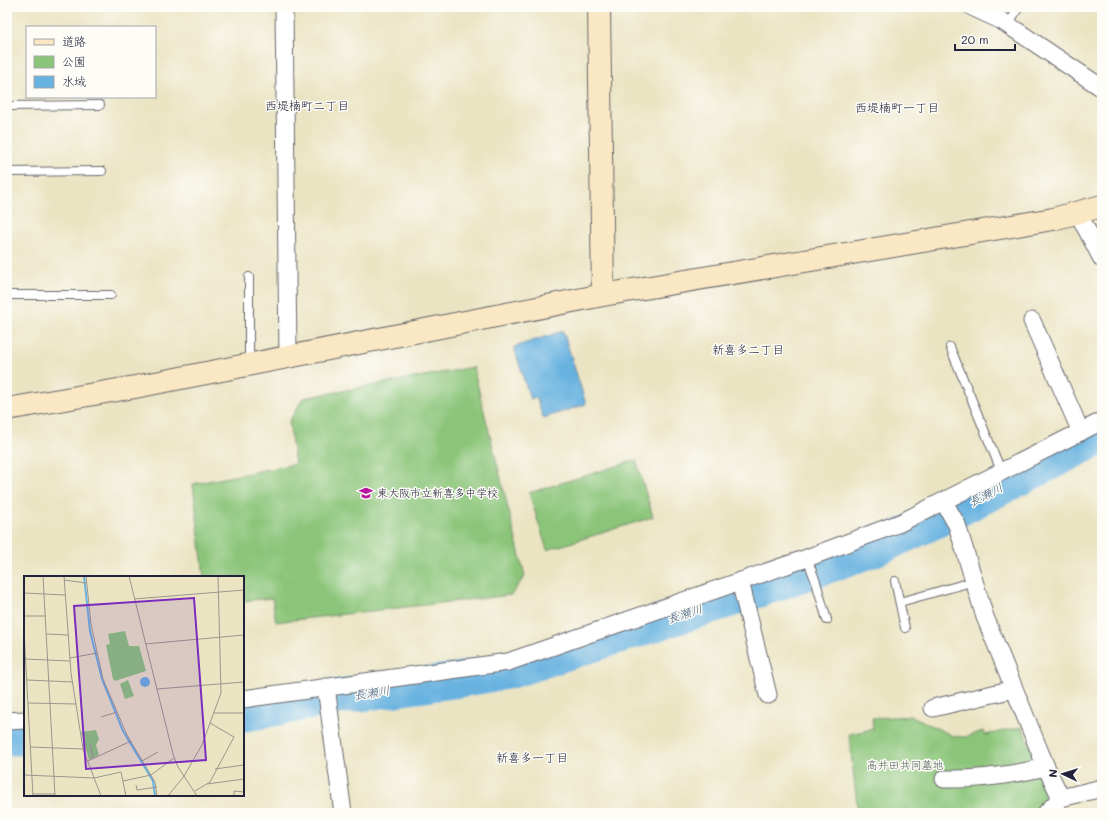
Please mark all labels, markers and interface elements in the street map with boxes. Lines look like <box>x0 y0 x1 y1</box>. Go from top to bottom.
legend <box>26 26 156 98</box>
scale bar <box>955 26 1015 52</box>
text: 20 m <box>961 31 989 47</box>
text: 道路 <box>62 33 86 49</box>
text: 公園 <box>62 53 86 69</box>
text: 水域 <box>62 73 86 89</box>
district label: 西堤楠町二丁目 <box>265 97 349 113</box>
district label: 西堤楠町一丁目 <box>855 99 939 115</box>
district label: 新喜多二丁目 <box>712 341 784 357</box>
water label: 長瀬川 <box>966 479 1005 509</box>
school or university icon: 東大阪市立新喜多中学校 <box>358 485 374 501</box>
place label: 東大阪市立新喜多中学校 <box>377 485 498 500</box>
inset map <box>24 576 244 796</box>
water label: 長瀬川 <box>665 600 704 626</box>
water label: 長瀬川 <box>353 681 391 703</box>
district label: 新喜多一丁目 <box>496 749 568 765</box>
north arrow <box>1043 754 1083 794</box>
park label: 高井田共同墓地 <box>867 757 944 772</box>
text: N <box>1045 769 1060 778</box>

